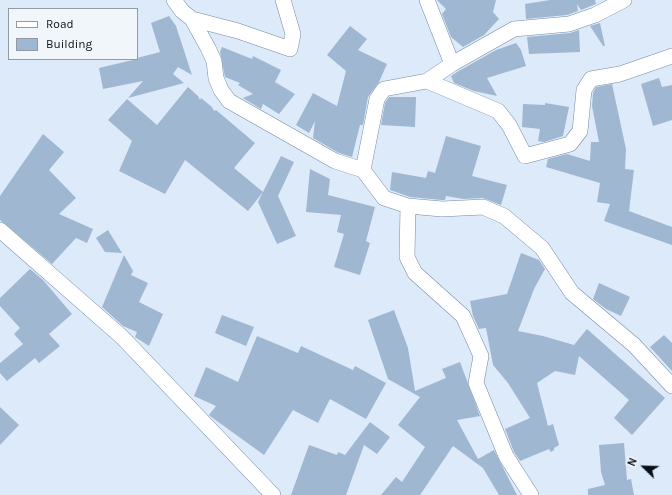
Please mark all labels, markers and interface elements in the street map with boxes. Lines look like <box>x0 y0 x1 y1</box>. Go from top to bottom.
legend <box>8 8 138 60</box>
text: Road <box>46 17 74 31</box>
text: Building <box>46 37 92 51</box>
north arrow <box>624 447 664 487</box>
text: N <box>625 456 640 468</box>

